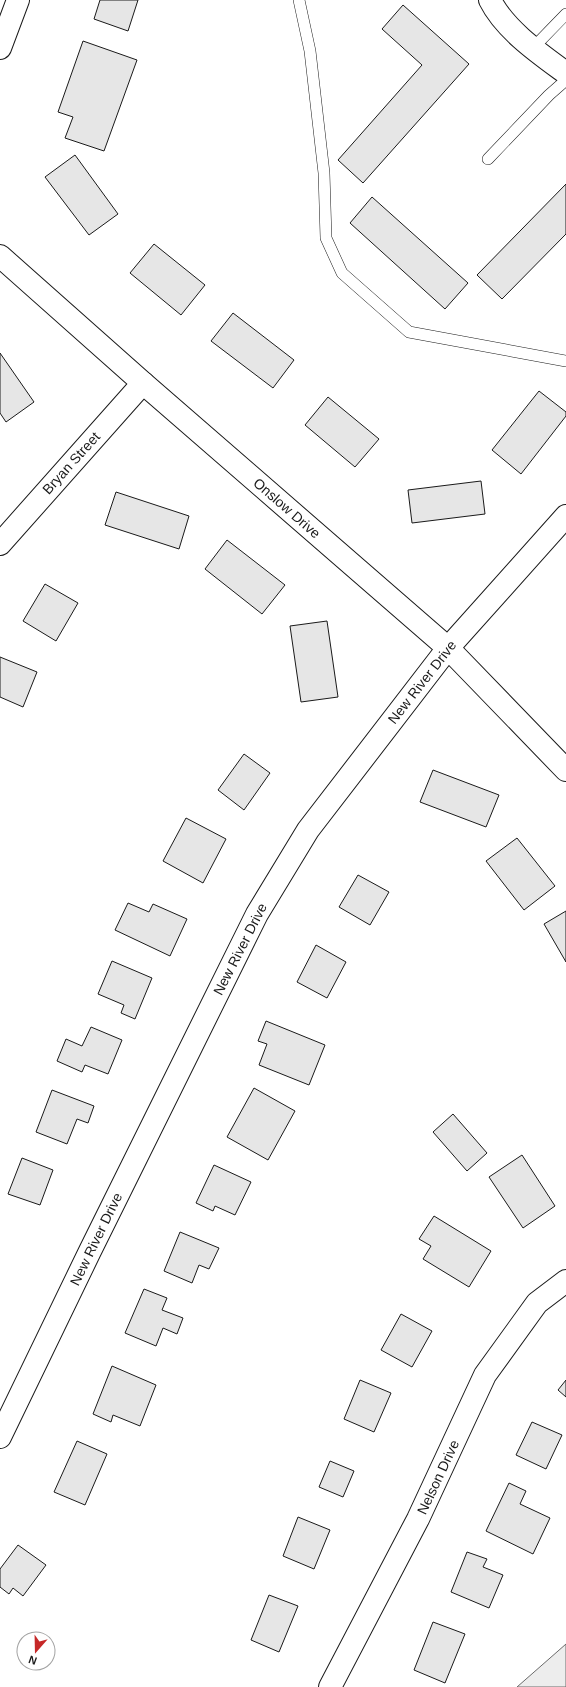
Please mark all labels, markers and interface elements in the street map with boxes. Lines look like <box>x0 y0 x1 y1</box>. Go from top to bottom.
street label: Bryan Street <box>39 429 103 497</box>
street label: Onslow Drive <box>250 475 324 541</box>
street label: New River Drive <box>385 637 460 727</box>
street label: New River Drive <box>210 900 270 998</box>
street label: New River Drive <box>67 1190 125 1288</box>
street label: Nelson Drive <box>414 1437 462 1517</box>
north arrow <box>16 1631 56 1671</box>
text: N <box>27 1653 38 1667</box>

